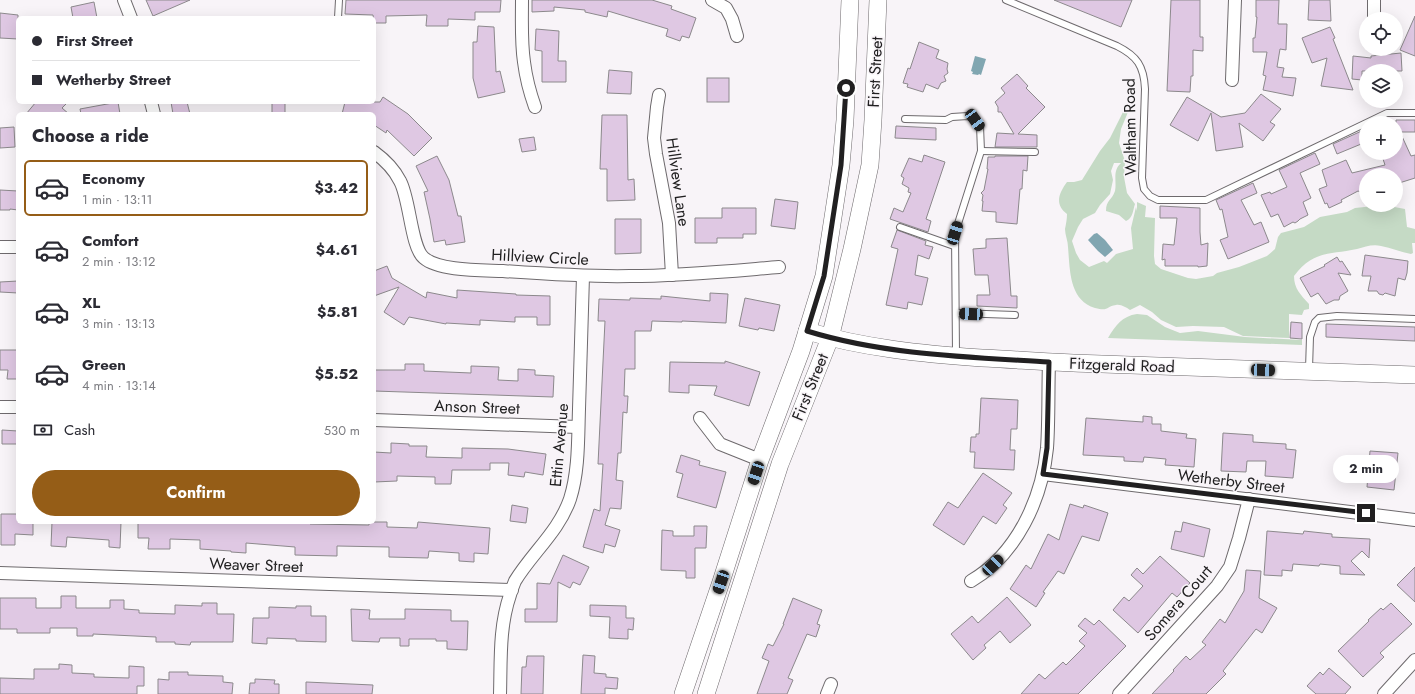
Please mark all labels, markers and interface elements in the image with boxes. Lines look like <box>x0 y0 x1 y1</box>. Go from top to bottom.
map controls <box>1359 12 1403 212</box>
button: locate <box>1359 12 1403 56</box>
text: First Street <box>56 30 133 52</box>
street label: First Street <box>862 36 888 108</box>
button: layers <box>1359 64 1403 108</box>
text: Wetherby Street <box>56 69 171 91</box>
street label: Waltham Road <box>1118 78 1142 176</box>
route start <box>837 79 855 97</box>
car <box>963 107 987 133</box>
button: + <box>1359 116 1403 160</box>
text: Choose a ride <box>32 123 149 149</box>
street label: Hillview Lane <box>660 136 696 228</box>
text: Economy <box>82 168 145 190</box>
button: − <box>1359 168 1403 212</box>
icon: car <box>34 170 70 206</box>
text: $3.42 <box>314 177 358 199</box>
text: 1 min · 13:11 <box>82 190 152 209</box>
car <box>946 220 964 246</box>
text: Comfort <box>82 230 139 252</box>
icon: car <box>34 232 70 268</box>
text: $4.61 <box>316 239 358 261</box>
street label: Hillview Circle <box>491 243 589 271</box>
text: 2 min · 13:12 <box>82 252 155 271</box>
text: XL <box>82 292 100 314</box>
icon: car <box>34 294 70 330</box>
text: $5.81 <box>317 301 358 323</box>
car <box>959 307 983 321</box>
text: 3 min · 13:13 <box>82 314 155 333</box>
street label: First Street <box>786 350 834 424</box>
street label: Fitzgerald Road <box>1069 352 1175 378</box>
text: Green <box>82 354 126 376</box>
icon: car <box>34 356 70 392</box>
text: $5.52 <box>315 363 358 385</box>
car <box>1251 364 1275 376</box>
text: 4 min · 13:14 <box>82 376 156 395</box>
street label: Anson Street <box>434 394 520 420</box>
street label: Ettin Avenue <box>544 402 574 488</box>
icon: cash <box>32 419 54 441</box>
text: Cash <box>64 419 95 441</box>
text: 530 m <box>324 421 360 440</box>
callout: 2 min <box>1333 455 1399 483</box>
text: 2 min <box>1349 459 1383 478</box>
car <box>747 460 765 486</box>
street label: Wetherby Street <box>1176 463 1286 499</box>
button: Confirm <box>32 470 360 516</box>
route end <box>1357 504 1375 522</box>
street label: Weaver Street <box>209 552 303 578</box>
car <box>980 552 1006 578</box>
street label: Somera Court <box>1139 560 1217 646</box>
car <box>711 569 731 595</box>

